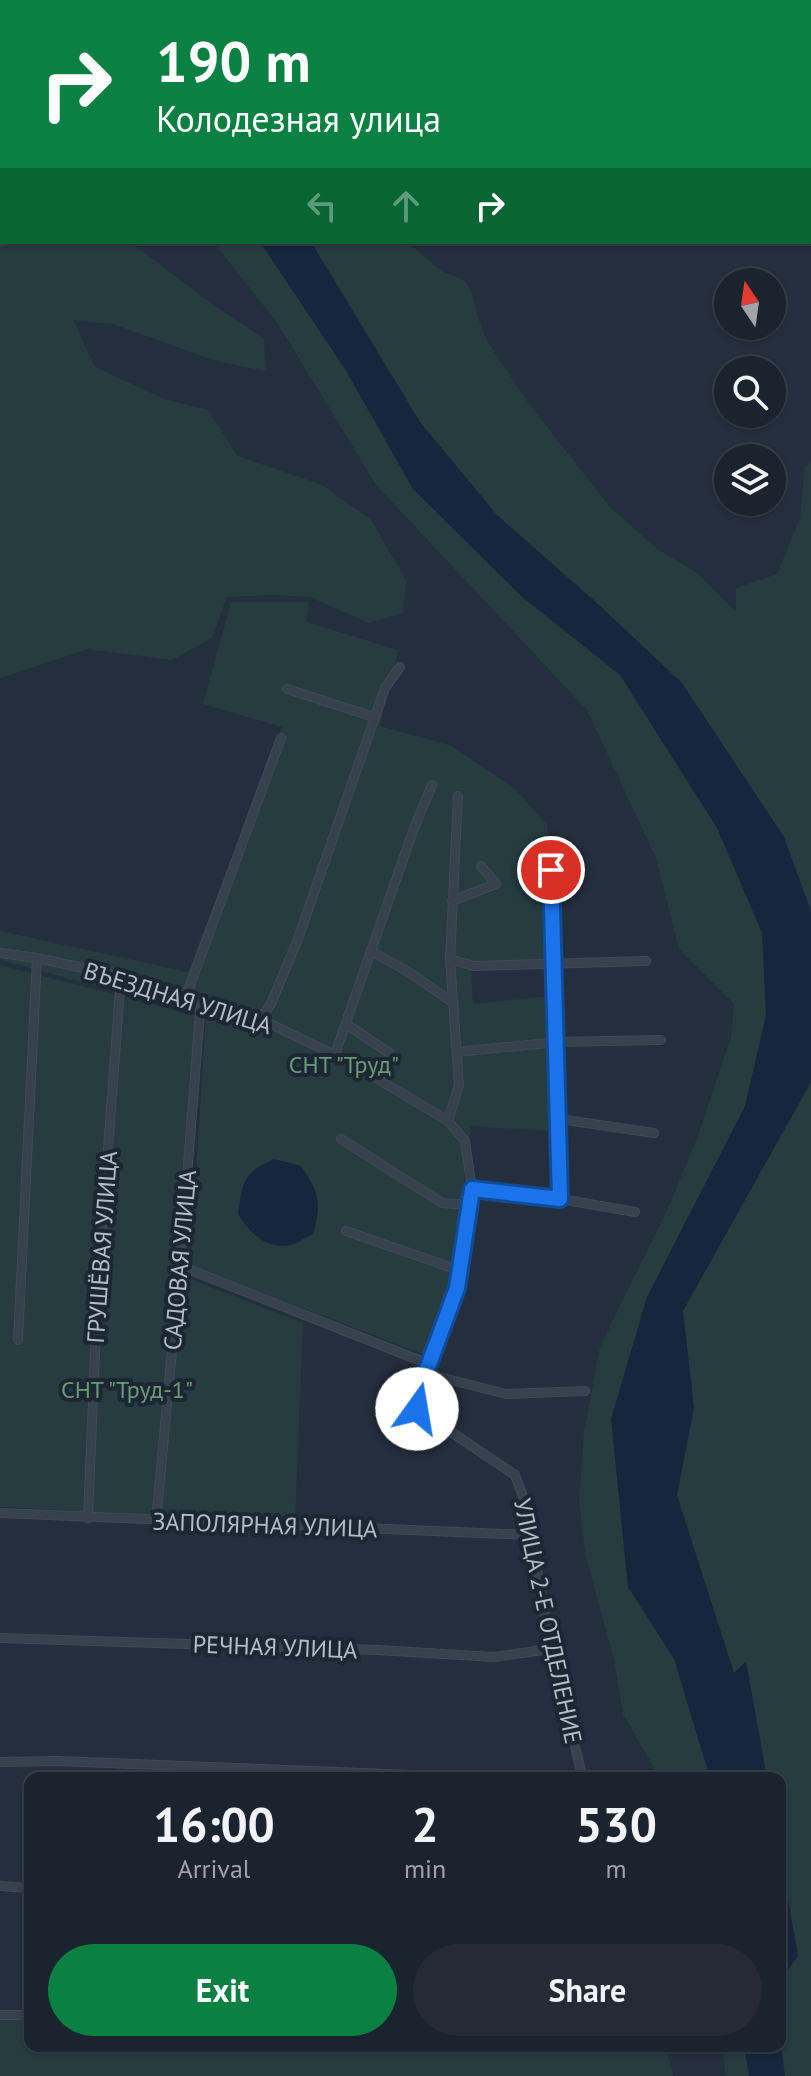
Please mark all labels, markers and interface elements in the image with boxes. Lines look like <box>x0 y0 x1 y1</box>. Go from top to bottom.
text: 190 m <box>156 25 311 97</box>
icon: right <box>24 32 128 136</box>
text: Колодезная улица <box>156 95 441 142</box>
icon: left <box>300 184 344 228</box>
icon: ahead <box>384 184 428 228</box>
icon: right <box>468 184 512 228</box>
north arrow <box>714 268 786 340</box>
map controls <box>714 268 786 516</box>
button: search <box>714 356 786 428</box>
button: layers <box>714 444 786 516</box>
pin <box>517 836 585 904</box>
icon: arrive <box>529 848 573 892</box>
street label: ВЪЕЗДНАЯ УЛИЦА <box>80 955 276 1041</box>
park label: СНТ "Труд" <box>289 1049 399 1080</box>
street label: ГРУШЁВАЯ УЛИЦА <box>80 1150 124 1344</box>
street label: САДОВАЯ УЛИЦА <box>157 1169 203 1351</box>
position arrow <box>375 1367 459 1451</box>
park label: СНТ "Труд-1" <box>61 1374 193 1405</box>
street label: УЛИЦА 2-Е ОТДЕЛЕНИЕ <box>507 1495 589 1747</box>
street label: ЗАПОЛЯРНАЯ УЛИЦА <box>152 1506 378 1544</box>
street label: РЕЧНАЯ УЛИЦА <box>192 1629 358 1665</box>
text: 16:00 <box>153 1793 275 1855</box>
text: 2 <box>411 1793 439 1855</box>
text: 530 <box>575 1793 657 1855</box>
text: Arrival <box>178 1852 250 1885</box>
text: min <box>404 1852 446 1885</box>
text: m <box>606 1852 627 1885</box>
button: Exit <box>48 1944 397 2036</box>
button: Share <box>413 1944 762 2036</box>

